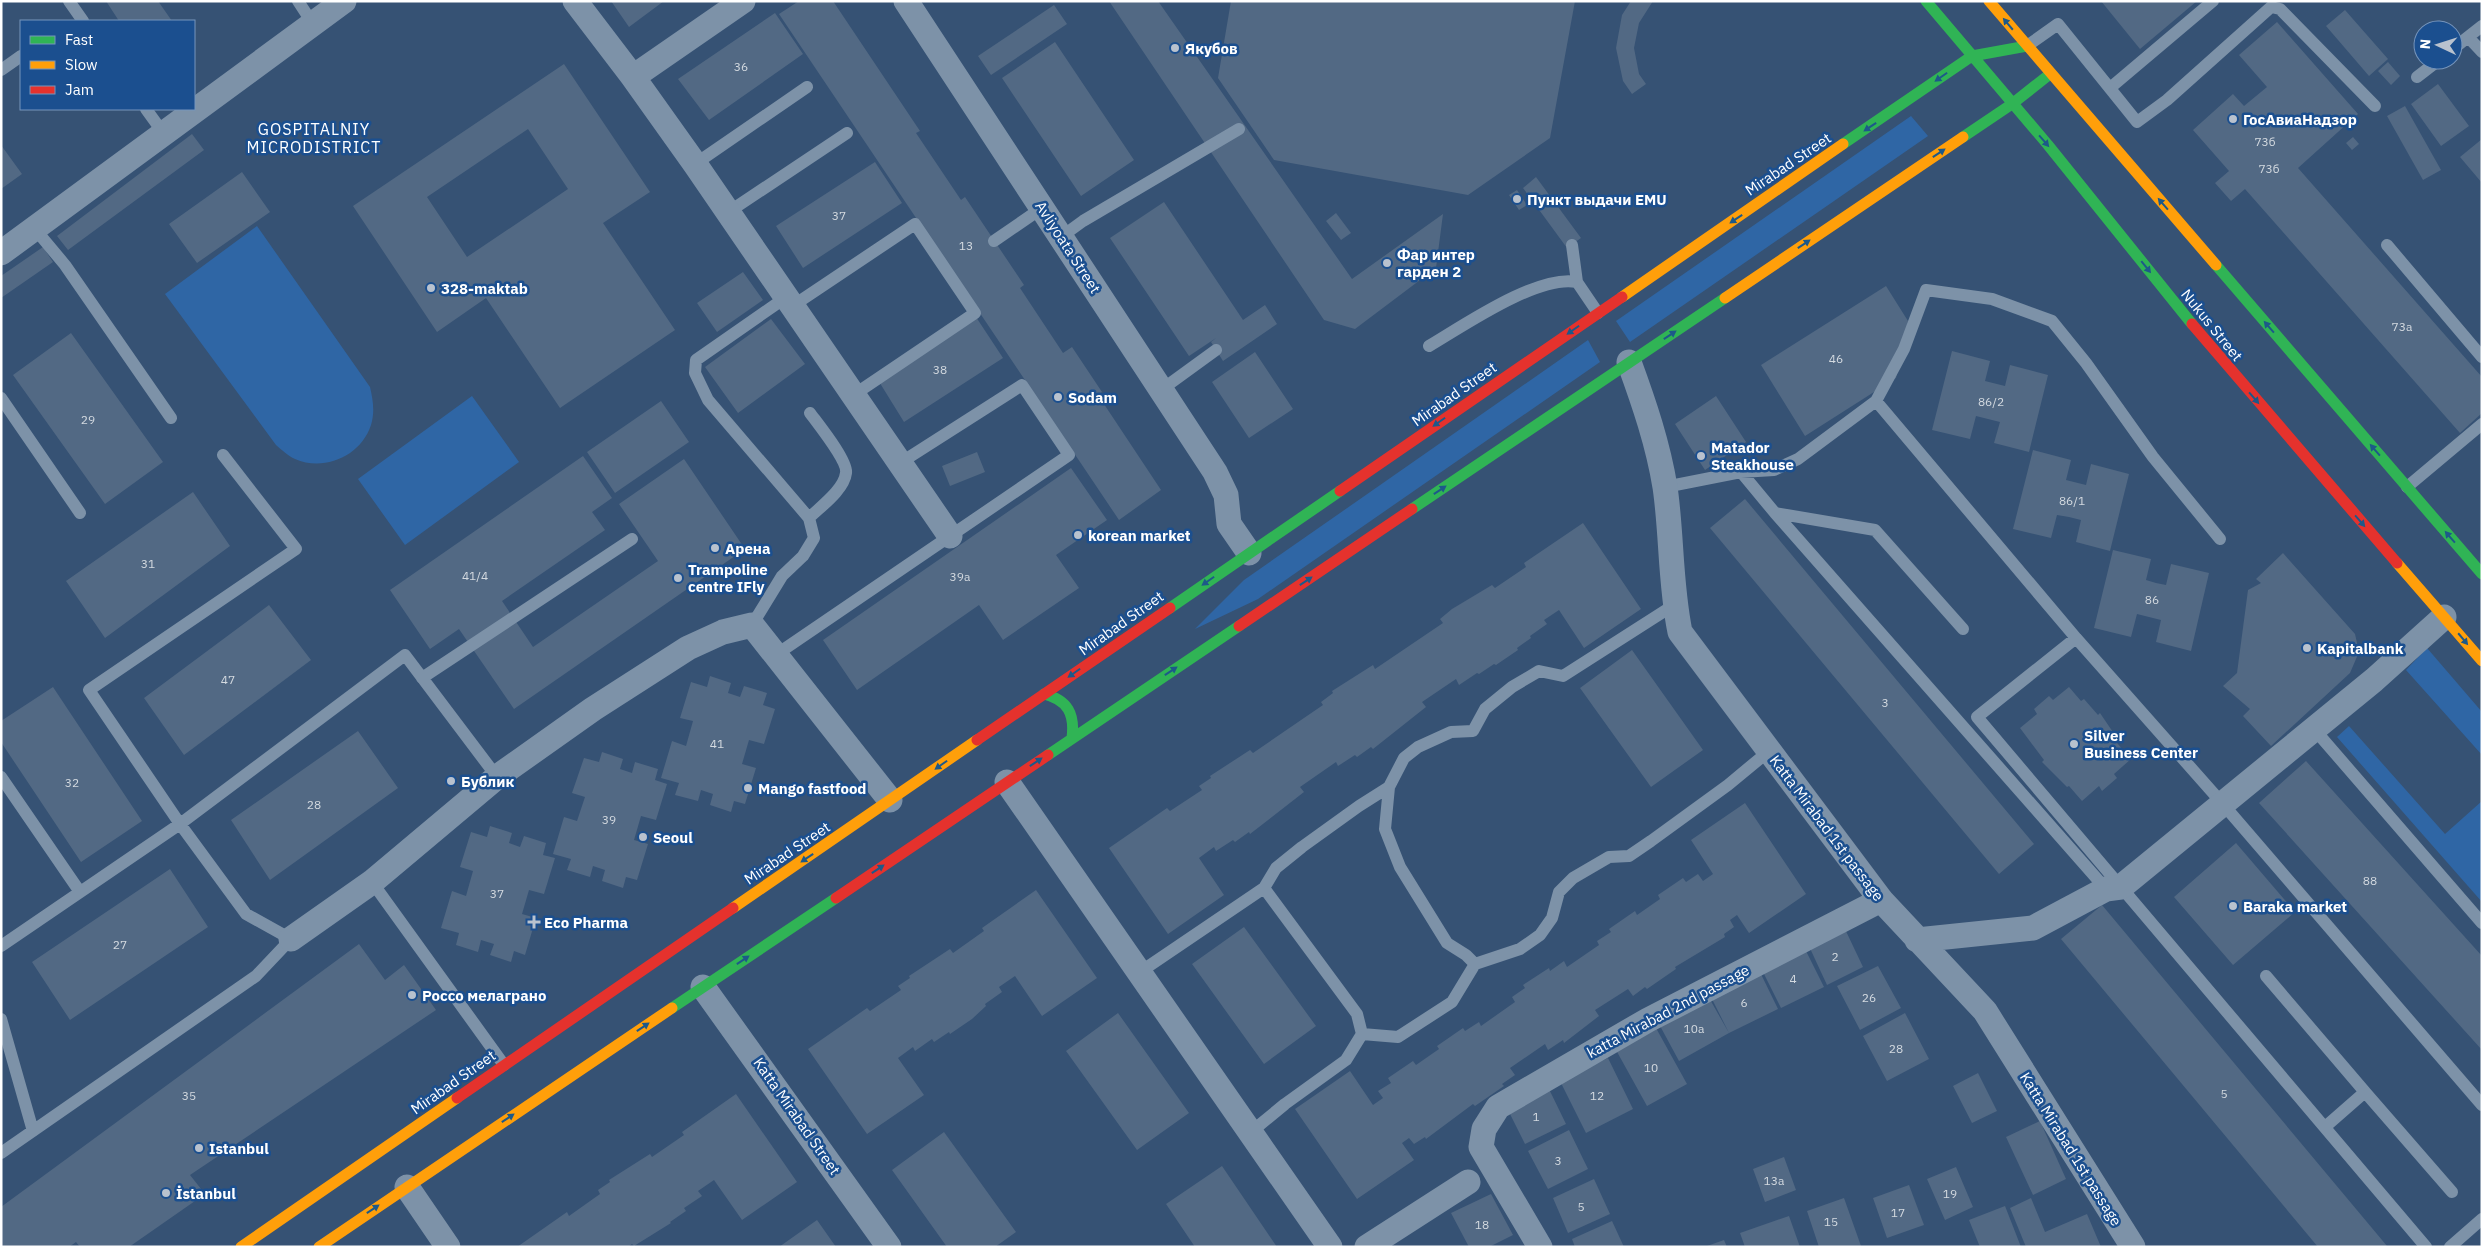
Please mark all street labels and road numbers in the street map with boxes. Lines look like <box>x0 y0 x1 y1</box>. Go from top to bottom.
street label: Mirabad Street <box>1741 128 1835 200</box>
street label: Avliyoata Street <box>1031 197 1105 297</box>
street label: Nukus Street <box>2177 285 2247 365</box>
street label: Mirabad Street <box>1408 358 1500 430</box>
street label: Mirabad Street <box>1075 587 1167 659</box>
street label: Katta Mirabad 1st passage <box>1766 751 1888 905</box>
street label: Mirabad Street <box>740 817 834 889</box>
street label: katta Mirabad 2nd passage <box>1584 960 1752 1062</box>
street label: Mirabad Street <box>407 1046 499 1118</box>
street label: Katta Mirabad Street <box>749 1054 845 1178</box>
street label: Katta Mirabad 1st passage <box>2016 1069 2126 1229</box>

